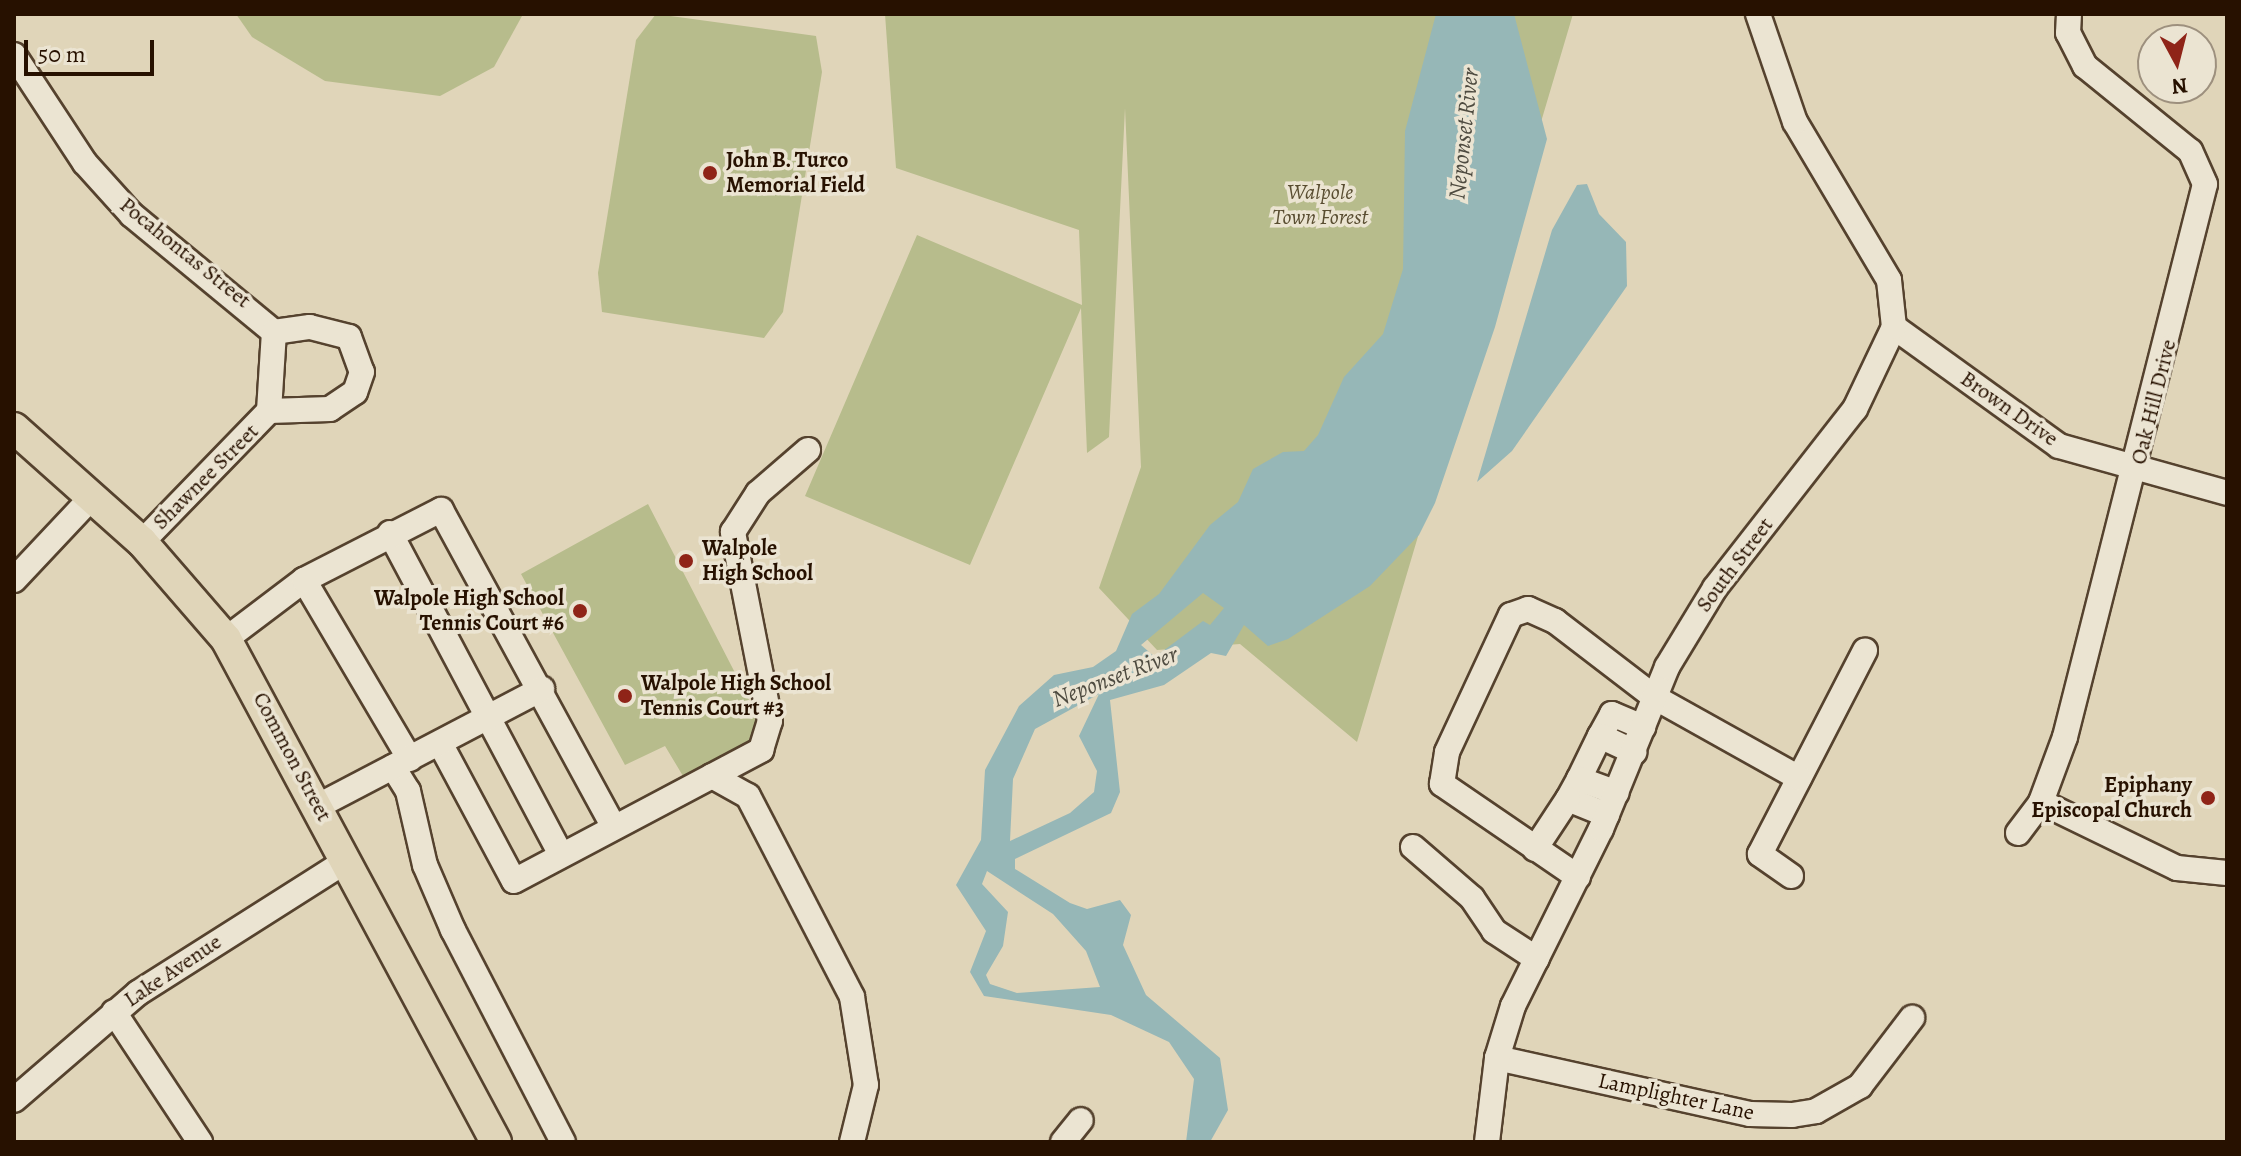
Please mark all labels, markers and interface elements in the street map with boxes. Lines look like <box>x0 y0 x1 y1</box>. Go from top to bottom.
scale bar <box>28 24 158 74</box>
north arrow <box>2137 24 2217 104</box>
text: 50 m <box>38 38 86 70</box>
water label: Neponset River <box>1443 67 1485 201</box>
text: N <box>2170 70 2189 102</box>
place label: John B. Turco Memorial Field <box>726 147 865 198</box>
marker: John B. Turco Memorial Field <box>701 164 719 182</box>
park label: Walpole Town Forest <box>1272 179 1368 230</box>
street label: Pocahontas Street <box>114 192 256 314</box>
street label: Oak Hill Drive <box>2126 337 2182 467</box>
street label: Brown Drive <box>1955 366 2063 452</box>
street label: Shawnee Street <box>148 419 264 535</box>
street label: South Street <box>1691 513 1779 617</box>
place label: Walpole High School <box>702 535 813 586</box>
marker: Walpole High School <box>677 552 695 570</box>
place label: Walpole High School Tennis Court #6 <box>374 585 564 636</box>
marker: Walpole High School Tennis Court #6 <box>571 602 589 620</box>
water label: Neponset River <box>1048 640 1182 714</box>
place label: Walpole High School Tennis Court #3 <box>641 670 831 722</box>
marker: Walpole High School Tennis Court #3 <box>616 687 634 705</box>
street label: Common Street <box>247 688 337 826</box>
place label: Epiphany Episcopal Church <box>2031 772 2192 824</box>
marker: Epiphany Episcopal Church <box>2199 789 2217 807</box>
street label: Lake Avenue <box>119 929 227 1013</box>
street label: Lamplighter Lane <box>1596 1068 1756 1126</box>

